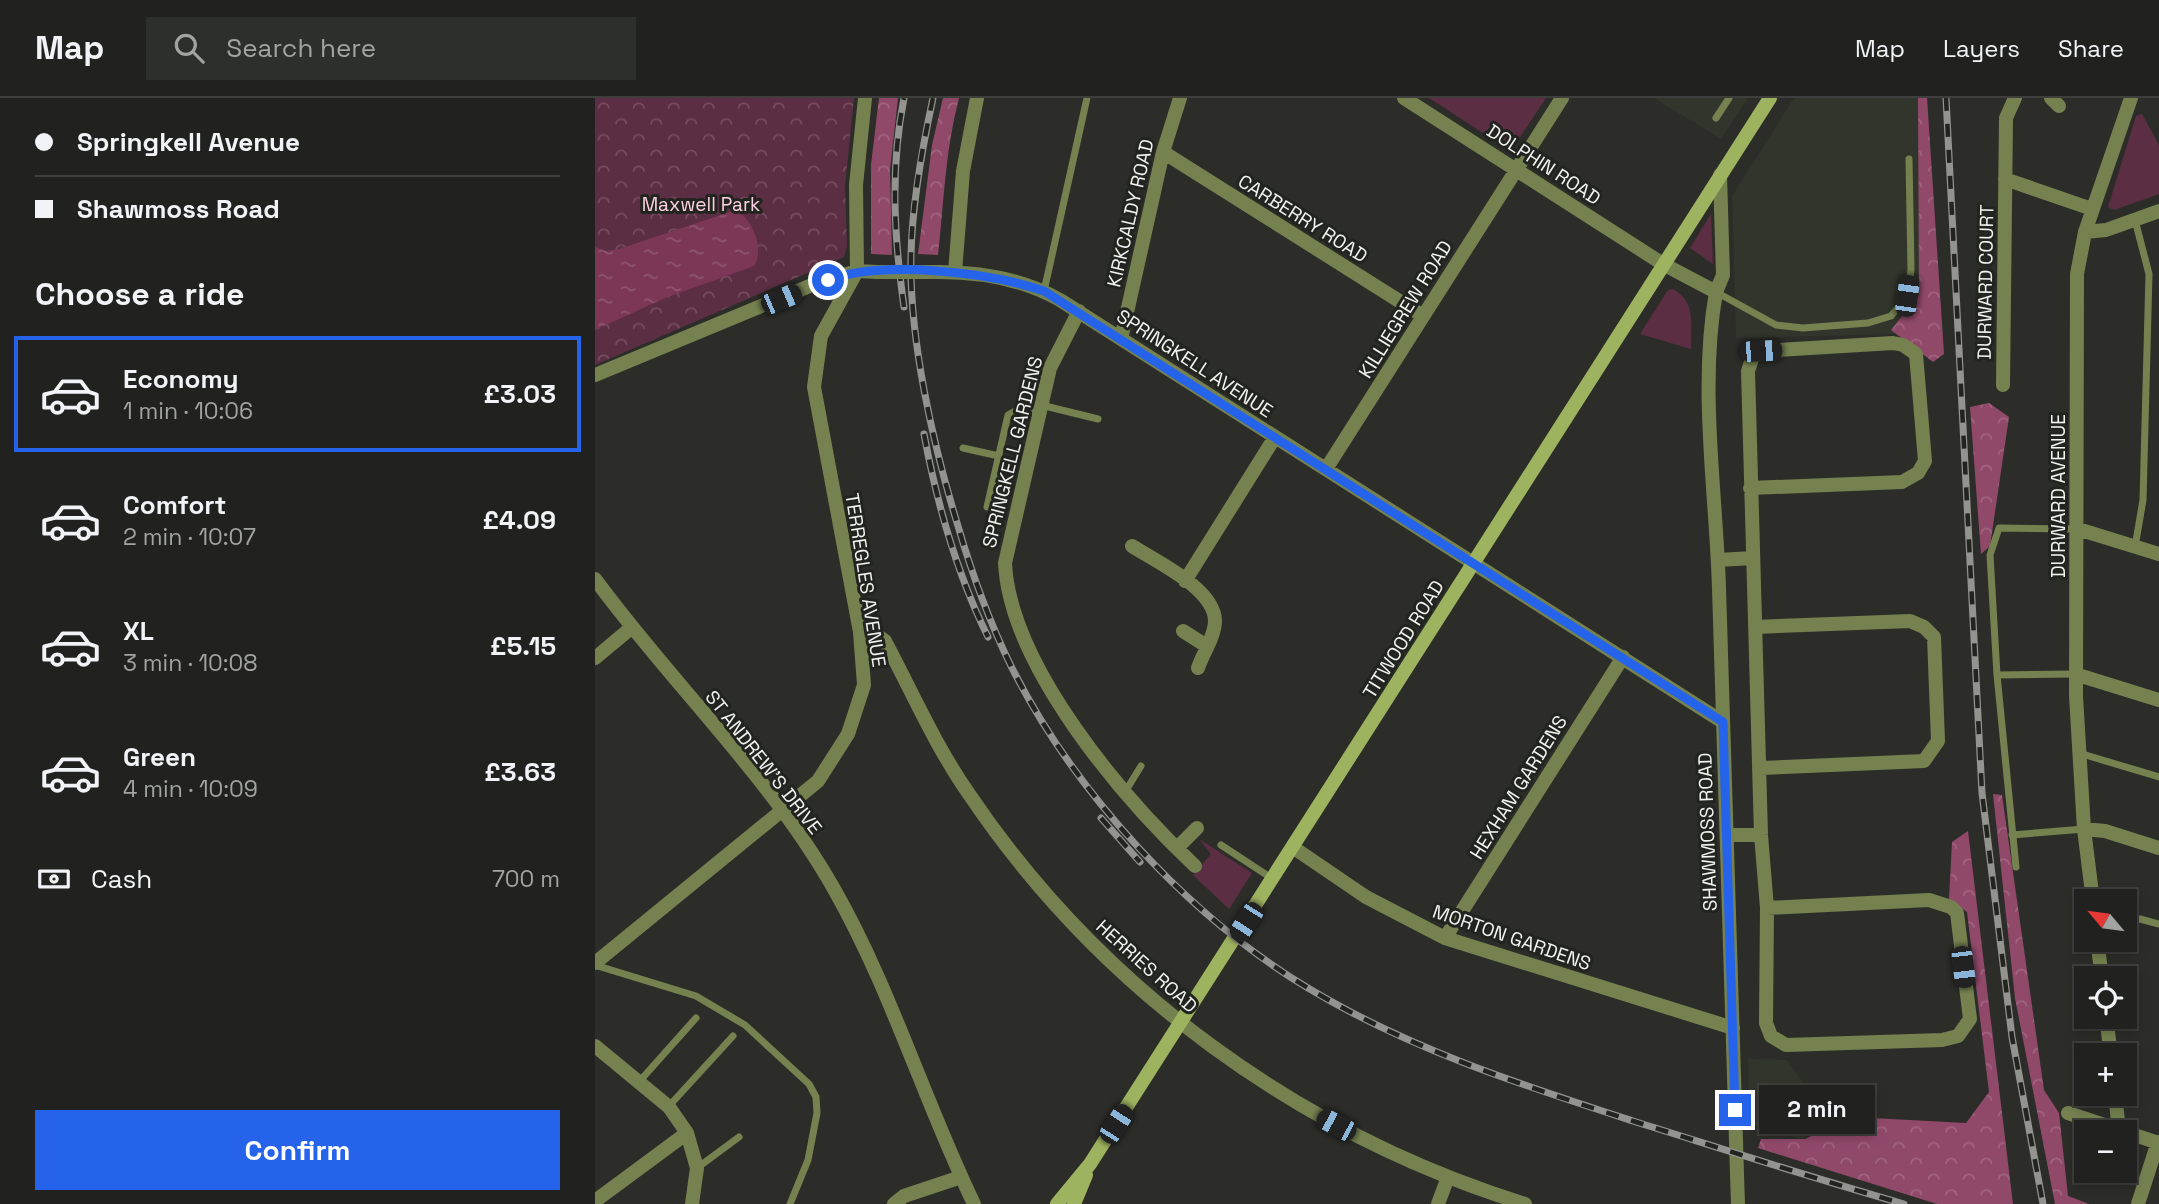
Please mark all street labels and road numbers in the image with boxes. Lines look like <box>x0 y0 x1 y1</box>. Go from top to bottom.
street label: DOLPHIN ROAD <box>1482 118 1605 211</box>
street label: KIRKCALDY ROAD <box>1101 137 1160 290</box>
street label: CARBERRY ROAD <box>1233 169 1372 268</box>
street label: DURWARD COURT <box>1972 204 1999 360</box>
street label: KILLIEGREW ROAD <box>1353 236 1458 383</box>
street label: SPRINGKELL AVENUE <box>1112 304 1278 423</box>
street label: SPRINGKELL GARDENS <box>977 354 1048 550</box>
street label: DURWARD AVENUE <box>2046 414 2071 578</box>
street label: TERREGLES AVENUE <box>839 491 892 669</box>
street label: TITWOOD ROAD <box>1357 575 1450 703</box>
street label: ST ANDREW'S DRIVE <box>700 685 828 839</box>
street label: HEXHAM GARDENS <box>1464 711 1573 864</box>
street label: SHAWMOSS ROAD <box>1692 752 1723 912</box>
street label: MORTON GARDENS <box>1429 899 1594 976</box>
street label: HERRIES ROAD <box>1091 914 1203 1019</box>

